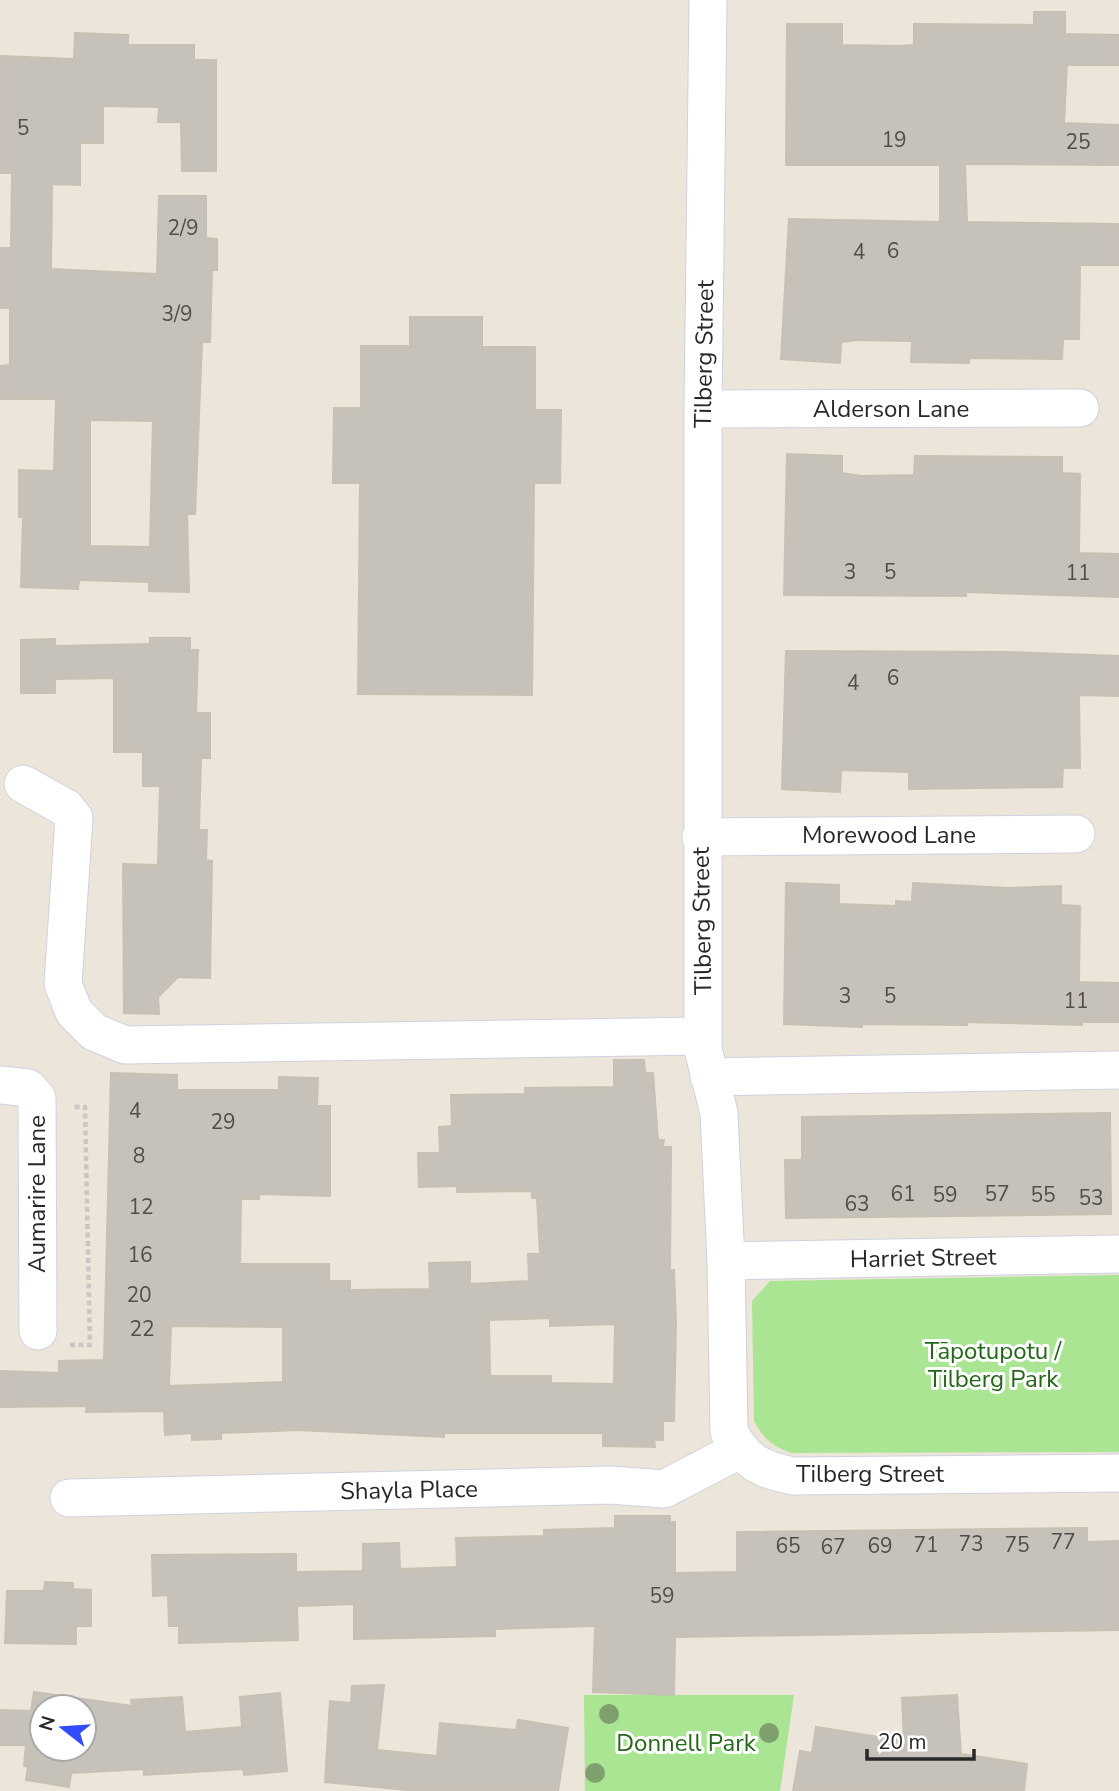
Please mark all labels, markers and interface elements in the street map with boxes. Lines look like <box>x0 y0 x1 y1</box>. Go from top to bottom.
house number: 5 <box>17 114 29 142</box>
house number: 19 <box>881 126 907 154</box>
house number: 25 <box>1065 128 1091 156</box>
house number: 2/9 <box>167 214 199 242</box>
house number: 6 <box>887 237 899 265</box>
house number: 4 <box>853 238 865 266</box>
street label: Tilberg Street <box>687 279 721 428</box>
house number: 3/9 <box>161 300 193 328</box>
street label: Alderson Lane <box>813 393 969 425</box>
house number: 3 <box>844 558 856 586</box>
house number: 5 <box>884 558 896 586</box>
house number: 11 <box>1065 559 1091 587</box>
house number: 6 <box>887 664 899 692</box>
house number: 4 <box>847 669 859 697</box>
street label: Morewood Lane <box>802 819 976 851</box>
street label: Tilberg Street <box>685 846 719 995</box>
house number: 3 <box>839 982 851 1010</box>
house number: 5 <box>884 982 896 1010</box>
house number: 11 <box>1063 987 1089 1015</box>
house number: 4 <box>129 1097 141 1125</box>
house number: 29 <box>210 1108 236 1136</box>
street label: Aumarire Lane <box>21 1115 53 1273</box>
house number: 8 <box>133 1142 145 1170</box>
house number: 61 <box>890 1180 916 1208</box>
house number: 57 <box>984 1180 1010 1208</box>
house number: 59 <box>932 1181 958 1209</box>
house number: 55 <box>1030 1181 1056 1209</box>
house number: 53 <box>1078 1184 1104 1212</box>
house number: 63 <box>844 1190 870 1218</box>
house number: 12 <box>128 1193 154 1221</box>
house number: 16 <box>127 1241 153 1269</box>
street label: Harriet Street <box>849 1241 997 1275</box>
house number: 20 <box>126 1281 152 1309</box>
house number: 22 <box>129 1315 155 1343</box>
park label: Tāpotupotu / Tilberg Park <box>925 1335 1062 1395</box>
street label: Tilberg Street <box>796 1458 945 1490</box>
street label: Shayla Place <box>340 1473 478 1507</box>
house number: 77 <box>1050 1528 1076 1556</box>
house number: 73 <box>958 1530 984 1558</box>
house number: 71 <box>913 1531 939 1559</box>
house number: 75 <box>1004 1531 1030 1559</box>
house number: 65 <box>775 1532 801 1560</box>
house number: 69 <box>867 1532 893 1560</box>
house number: 67 <box>820 1533 846 1561</box>
house number: 59 <box>649 1582 675 1610</box>
north arrow <box>28 1693 98 1763</box>
text: N <box>33 1713 62 1734</box>
scale bar <box>867 1718 974 1762</box>
park label: Donnell Park <box>616 1727 757 1759</box>
text: 20 m <box>878 1728 927 1756</box>

